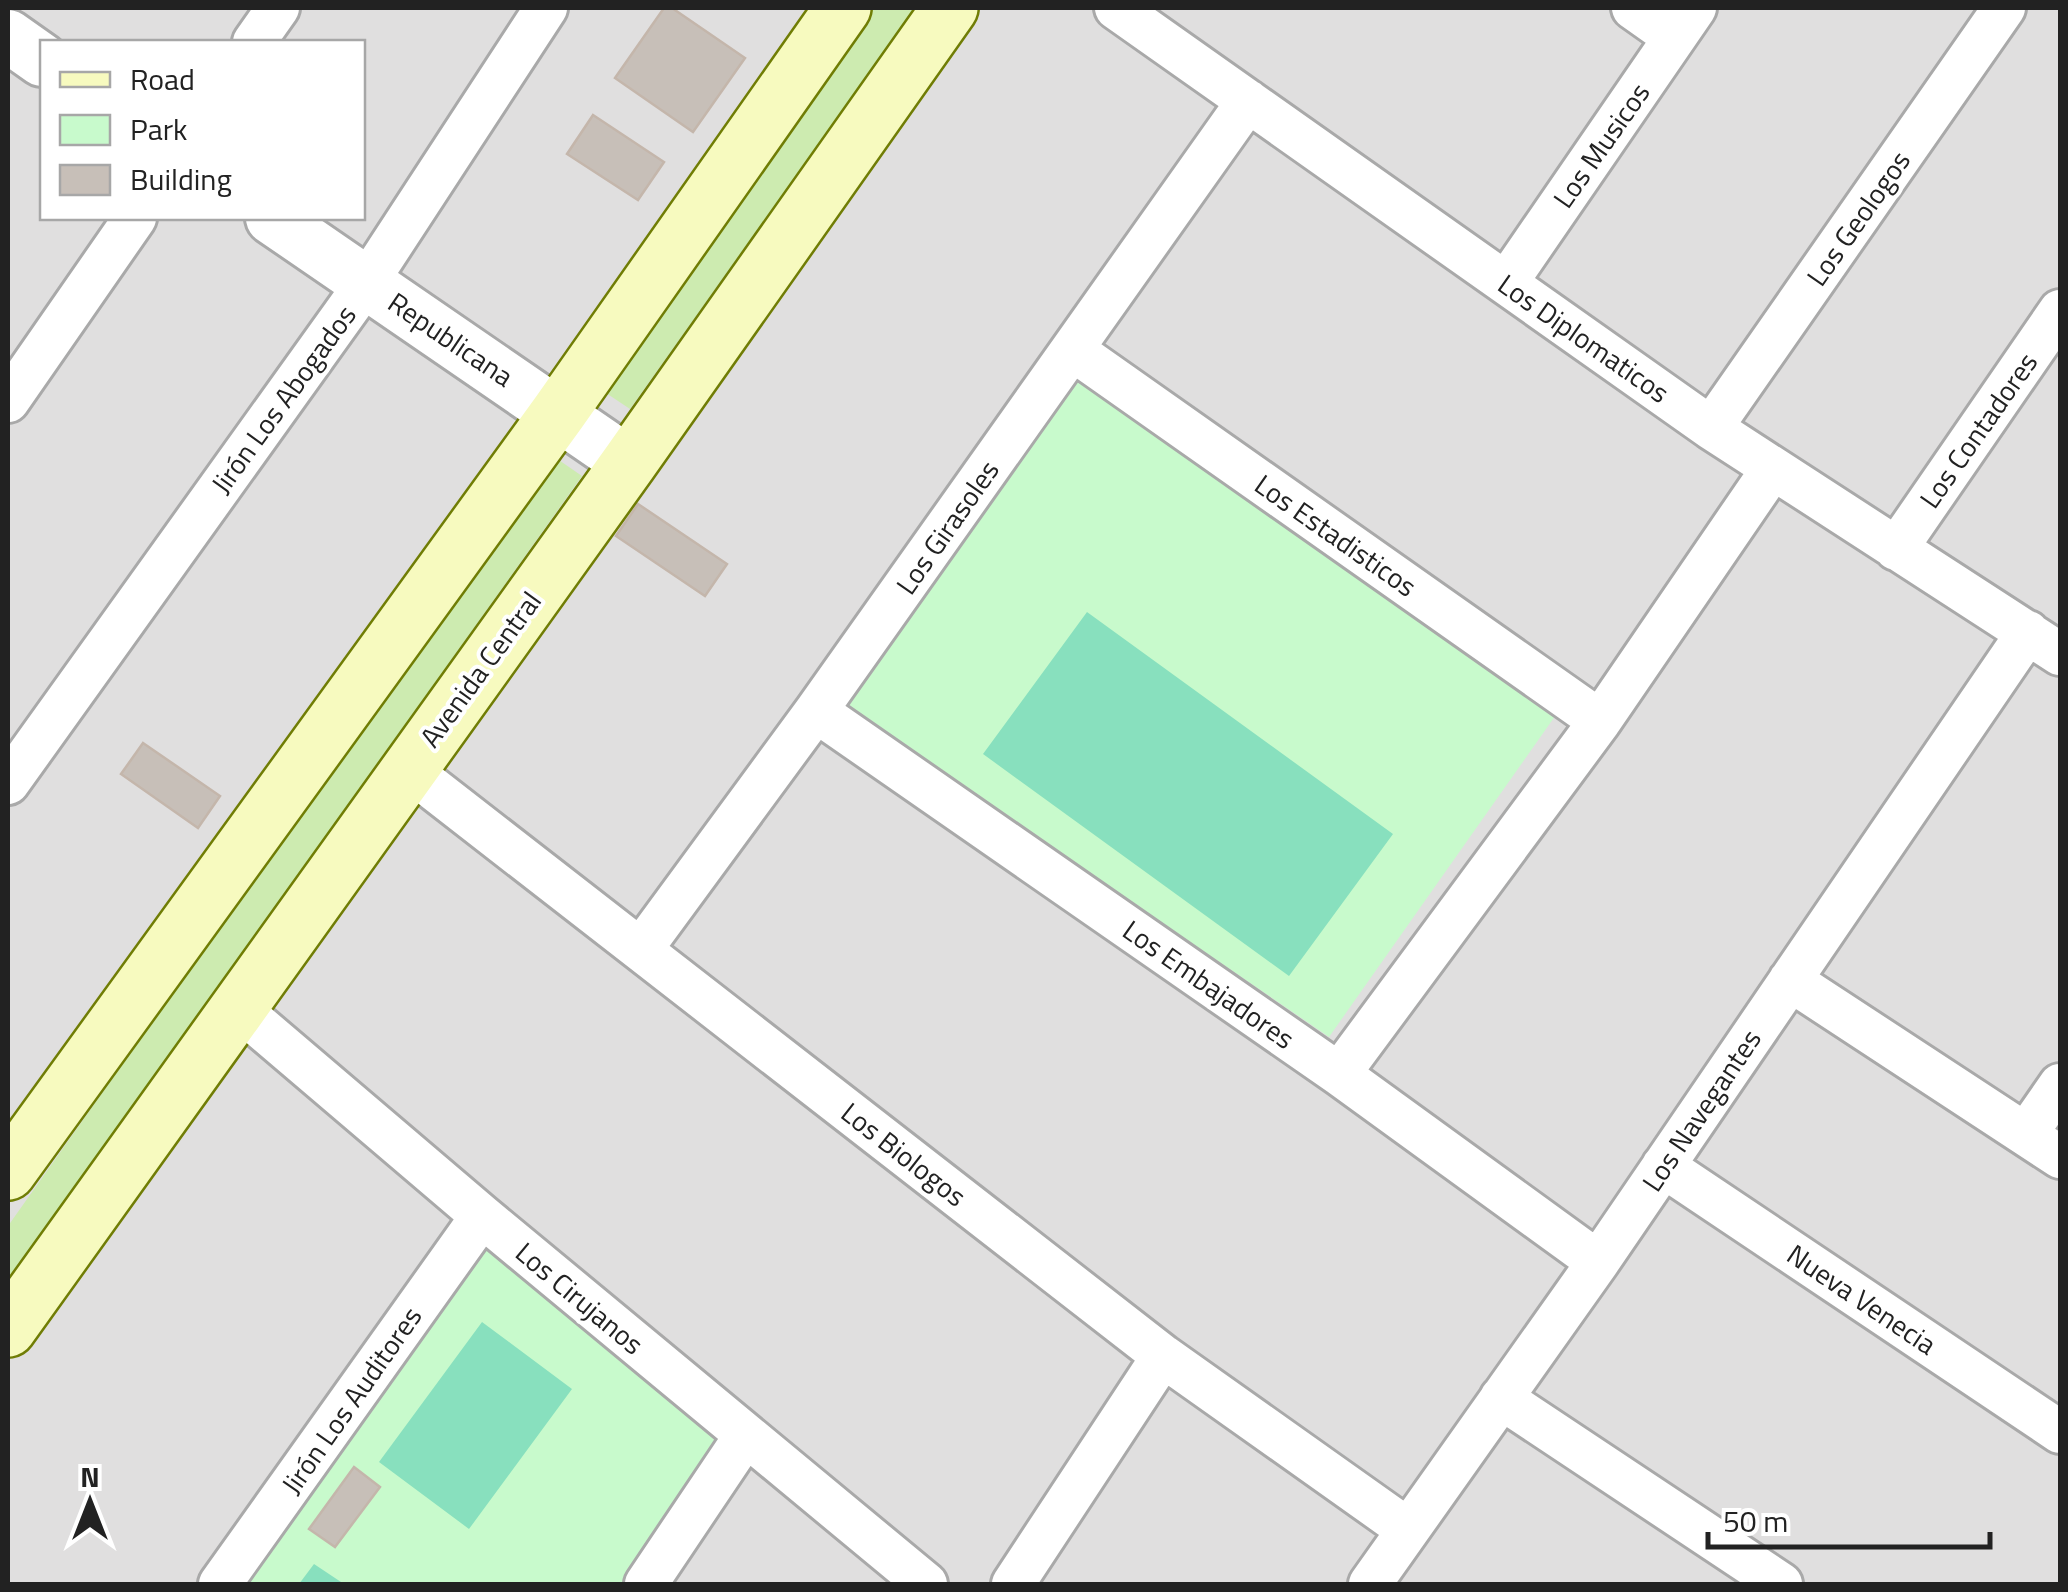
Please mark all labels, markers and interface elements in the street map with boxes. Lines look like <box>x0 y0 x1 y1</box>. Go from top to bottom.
legend <box>40 40 365 220</box>
text: Road <box>130 56 195 102</box>
street label: Los Musicos <box>1542 73 1660 217</box>
text: Park <box>130 106 187 152</box>
street label: Los Geologos <box>1795 141 1921 295</box>
text: Building <box>130 156 232 202</box>
street label: Los Diplomaticos <box>1489 263 1679 413</box>
street label: Republicana <box>380 281 522 397</box>
street label: Jirón Los Abogados <box>200 296 366 502</box>
street label: Los Contadores <box>1908 343 2048 517</box>
street label: Los Girasoles <box>885 451 1009 603</box>
street label: Los Estadisticos <box>1246 463 1426 607</box>
street label: Avenida Central <box>409 582 551 756</box>
street label: Los Embajadores <box>1114 909 1304 1059</box>
street label: Los Navegantes <box>1631 1020 1771 1200</box>
street label: Los Biologos <box>832 1091 976 1217</box>
street label: Los Cirujanos <box>506 1231 654 1365</box>
street label: Nueva Venecia <box>1779 1233 1945 1365</box>
street label: Jirón Los Auditores <box>270 1297 432 1503</box>
north arrow <box>40 1452 140 1552</box>
text: N <box>80 1455 100 1498</box>
scale bar <box>1708 1487 1990 1549</box>
text: 50 m <box>1723 1498 1788 1544</box>

